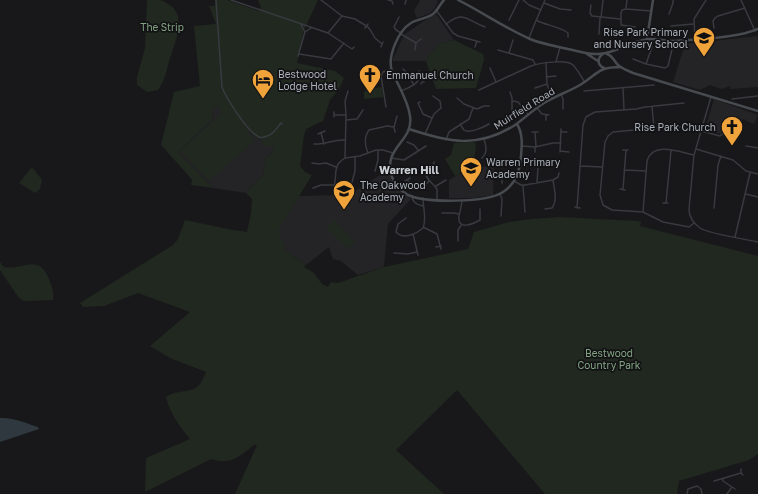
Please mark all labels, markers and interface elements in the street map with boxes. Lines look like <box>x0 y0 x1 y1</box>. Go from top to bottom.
park label: The Strip <box>140 21 184 33</box>
school or university icon: Rise Park Primary and Nursery School <box>691 25 717 58</box>
place label: Rise Park Primary and Nursery School <box>593 26 688 50</box>
church icon: Emmanuel Church <box>357 62 383 95</box>
hotel icon: Bestwood Lodge Hotel <box>250 67 276 100</box>
place label: Bestwood Lodge Hotel <box>278 68 337 92</box>
place label: Emmanuel Church <box>386 69 474 81</box>
street label: Muirfield Road <box>491 84 557 132</box>
church icon: Rise Park Church <box>719 114 745 147</box>
place label: Rise Park Church <box>634 121 716 133</box>
school or university icon: Warren Primary Academy <box>458 155 484 188</box>
place label: Warren Primary Academy <box>486 156 561 180</box>
district label: Warren Hill <box>379 163 439 176</box>
school or university icon: The Oakwood Academy <box>331 178 357 211</box>
place label: The Oakwood Academy <box>360 179 426 203</box>
park label: Bestwood Country Park <box>578 347 641 371</box>

